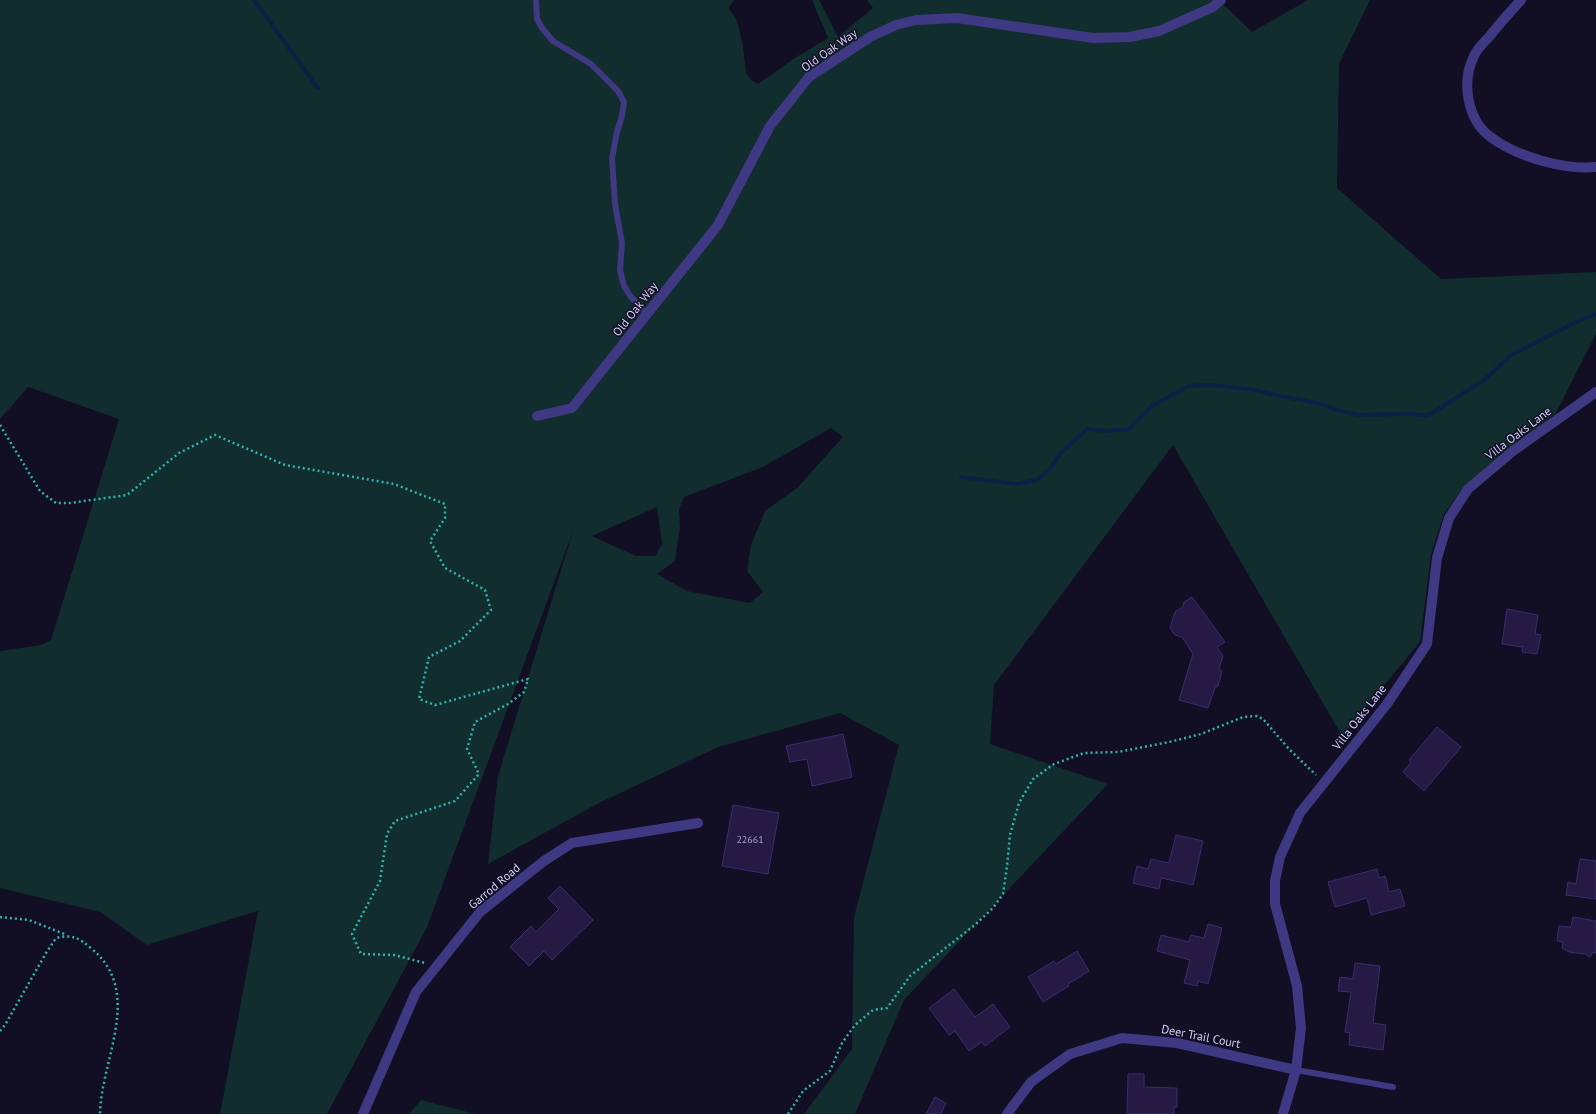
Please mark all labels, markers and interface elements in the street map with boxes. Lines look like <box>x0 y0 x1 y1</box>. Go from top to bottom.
street label: Old Oak Way <box>798 25 860 75</box>
street label: Old Oak Way <box>609 278 661 339</box>
street label: Villa Oaks Lane <box>1481 403 1554 463</box>
street label: Villa Oaks Lane <box>1328 681 1389 754</box>
house number: 22661 <box>736 833 764 846</box>
street label: Garrod Road <box>465 860 523 912</box>
street label: Deer Trail Court <box>1160 1021 1242 1051</box>

